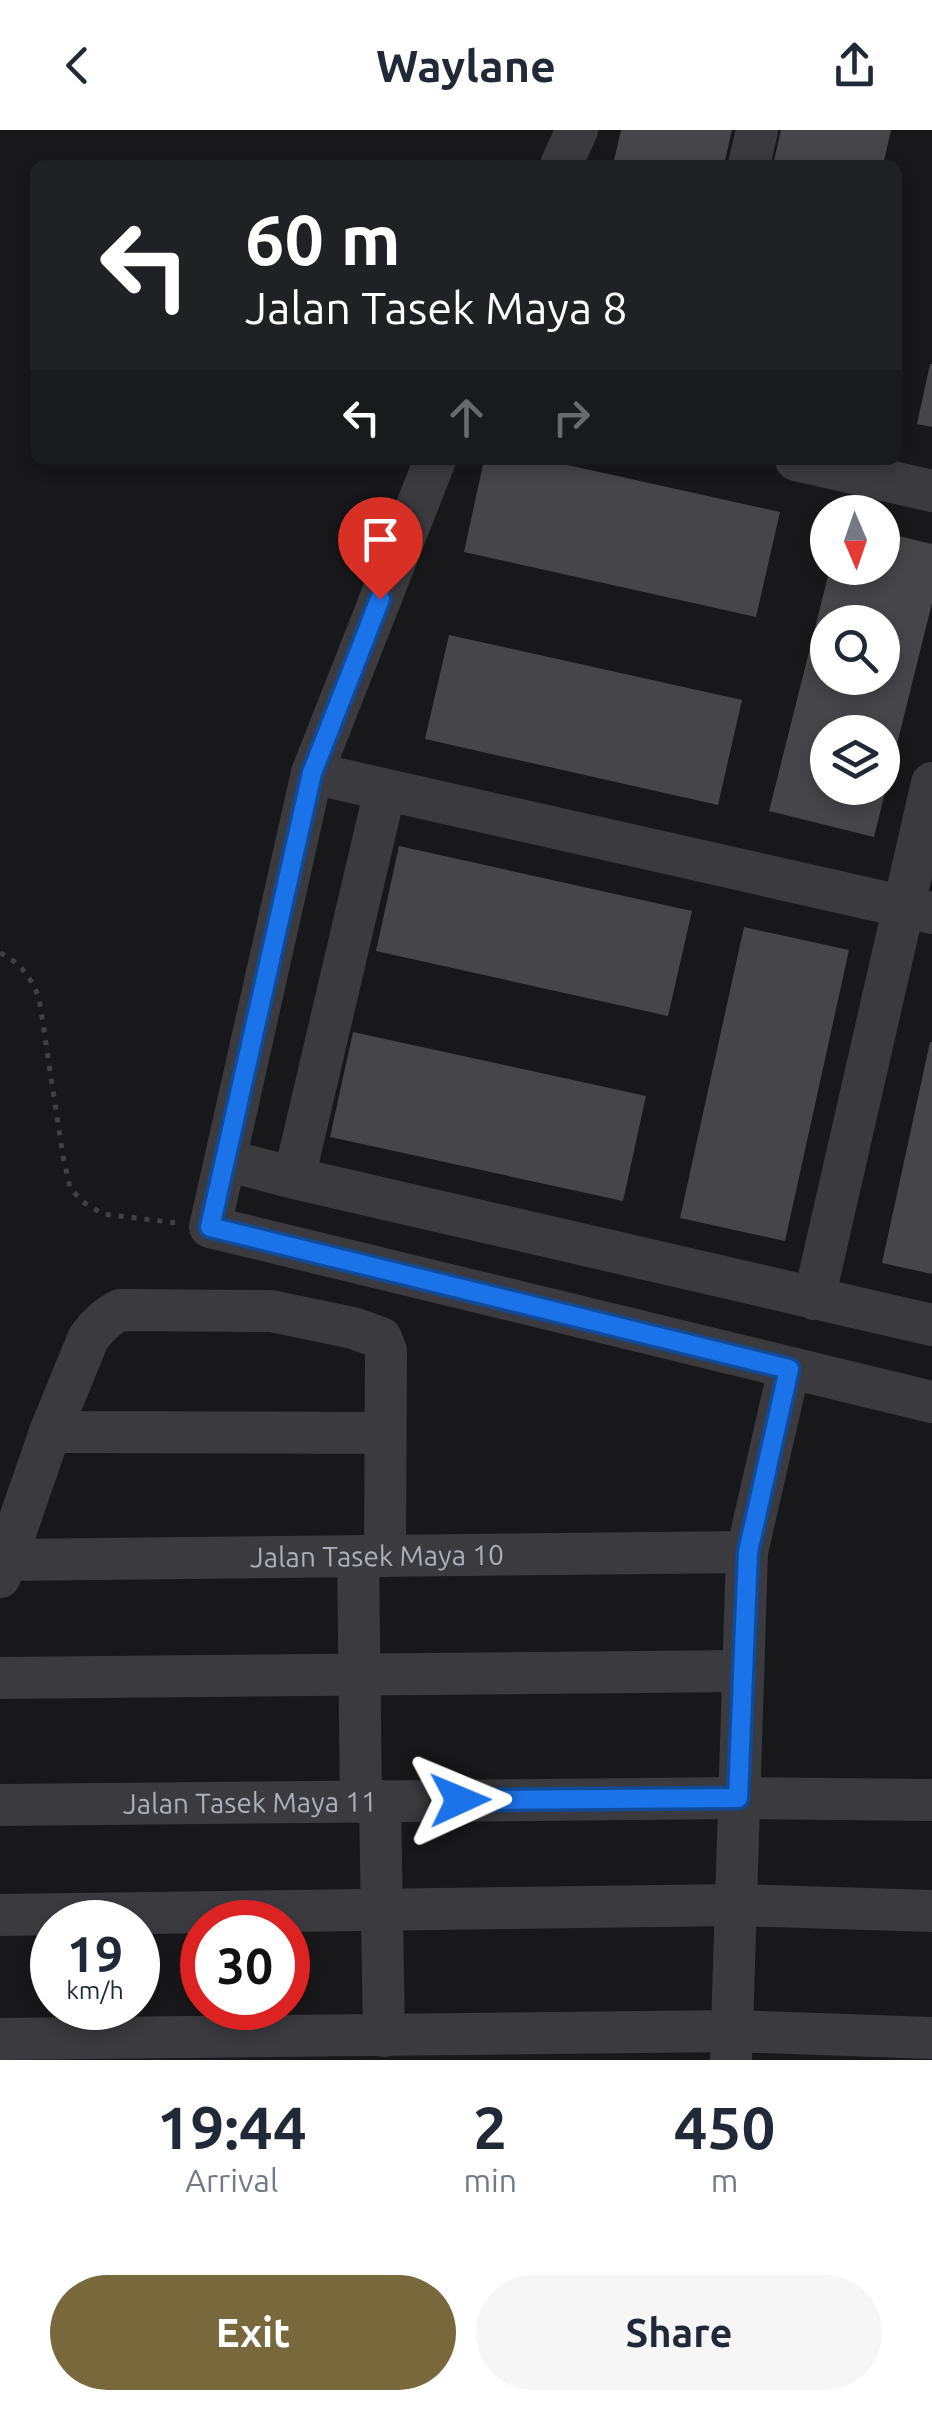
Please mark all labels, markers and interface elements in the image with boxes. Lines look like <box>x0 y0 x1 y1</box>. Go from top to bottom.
icon: back <box>50 38 105 93</box>
icon: share <box>827 38 882 93</box>
text: Waylane <box>376 40 556 91</box>
icon: left <box>80 200 210 330</box>
text: 60 m <box>245 200 401 278</box>
text: Jalan Tasek Maya 8 <box>245 282 628 333</box>
icon: left <box>334 390 389 445</box>
icon: ahead <box>439 390 494 445</box>
icon: right <box>544 390 599 445</box>
north arrow <box>810 495 900 585</box>
map controls <box>810 495 900 805</box>
pin <box>338 497 423 600</box>
icon: arrive <box>353 512 408 567</box>
button: search <box>810 605 900 695</box>
button: layers <box>810 715 900 805</box>
street label: Jalan Tasek Maya 10 <box>250 1539 504 1572</box>
position arrow <box>408 1748 512 1852</box>
street label: Jalan Tasek Maya 11 <box>123 1785 377 1819</box>
speed limit sign: 30 <box>180 1900 310 2030</box>
text: 19 <box>67 1925 123 1981</box>
text: km/h <box>66 1976 124 2004</box>
text: 19:44 <box>157 2093 307 2160</box>
text: 2 <box>473 2093 507 2160</box>
text: 450 <box>674 2093 775 2160</box>
text: Arrival <box>185 2162 278 2198</box>
text: min <box>463 2162 517 2198</box>
text: m <box>711 2162 738 2198</box>
button: Exit <box>50 2275 456 2390</box>
button: Share <box>476 2275 882 2390</box>

